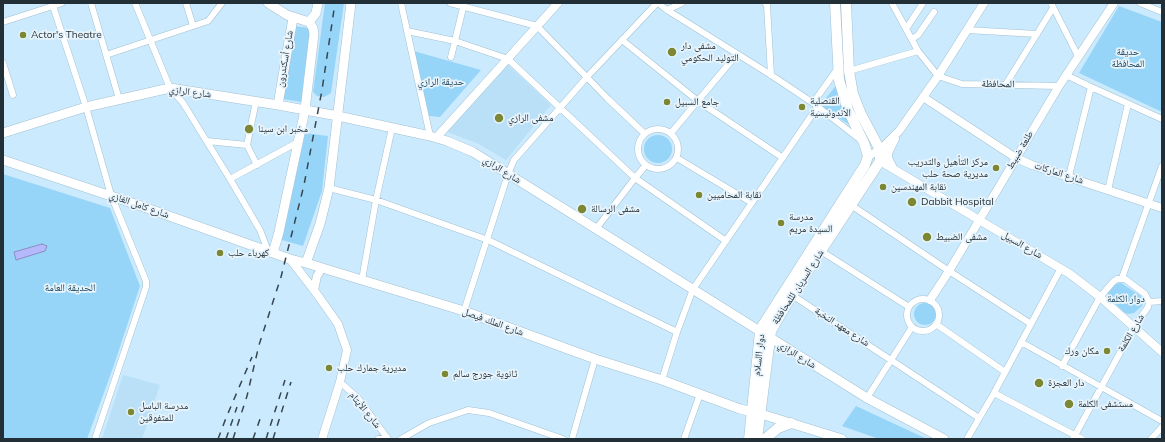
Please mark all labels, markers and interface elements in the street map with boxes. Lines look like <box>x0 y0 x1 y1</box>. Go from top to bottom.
place label: Actor's Theatre <box>31 29 102 41</box>
marker: Actor's Theatre <box>18 30 28 40</box>
street label: شارع أسكندرون <box>274 30 296 88</box>
place label: مشفى دار التوليد الحكومي <box>681 40 739 64</box>
marker: مشفى دار التوليد الحكومي <box>666 46 678 58</box>
park label: حديقة المحافظة <box>1112 46 1144 70</box>
park label: حديقة الرازي <box>418 76 464 88</box>
street label: المحافظة <box>981 78 1015 90</box>
street label: شارع الرازي <box>168 83 212 101</box>
place label: القنصلية الأندونيسية <box>810 95 851 118</box>
place label: جامع السبيل <box>675 96 719 108</box>
marker: جامع السبيل <box>662 97 672 107</box>
marker: القنصلية الأندونيسية <box>797 102 807 112</box>
marker: مشفى الرازي <box>493 112 505 124</box>
place label: مشفى الرازي <box>508 112 553 124</box>
marker: مخبر ابن سينا <box>243 123 255 135</box>
place label: مخبر ابن سينا <box>258 123 308 135</box>
street label: طلعة ضبيط <box>1004 129 1036 171</box>
street label: شارع الرازي <box>481 154 523 186</box>
place label: مركز التأهيل والتدريب مديرية صحة حلب <box>908 156 988 180</box>
street label: شارع الماركات <box>1033 159 1085 187</box>
marker: مركز التأهيل والتدريب مديرية صحة حلب <box>991 163 1001 173</box>
place label: نقابة المهندسين <box>891 181 946 193</box>
marker: نقابة المهندسين <box>878 182 888 192</box>
street label: شارع كامل الغازي <box>107 189 171 221</box>
place label: نقابة المحاميين <box>707 189 761 201</box>
marker: نقابة المحاميين <box>694 190 704 200</box>
marker: Dabbit Hospital <box>906 196 918 208</box>
place label: Dabbit Hospital <box>921 196 994 208</box>
marker: مشفى الرسالة <box>576 203 588 215</box>
place label: مشفى الرسالة <box>591 203 640 215</box>
place label: مدرسة السيدة مريم <box>789 211 832 234</box>
marker: مدرسة السيدة مريم <box>776 218 786 228</box>
street label: شارع السبيل <box>999 229 1045 261</box>
marker: مشفى الضبيط <box>921 231 933 243</box>
place label: مشفى الضبيط <box>936 231 987 243</box>
place label: كهرباء حلب <box>228 247 269 259</box>
street label: شارع السريان لللمحافظة <box>769 247 827 327</box>
marker: كهرباء حلب <box>215 248 225 258</box>
park label: الحديقة العامة <box>45 282 95 294</box>
park label: دوار الكلمة <box>1107 293 1145 305</box>
street label: شارع الملك فيصل <box>461 305 525 339</box>
street label: شارع معهد النخبة <box>812 305 872 349</box>
street label: شارع الكلمة <box>1115 312 1147 354</box>
street label: دوار االسلام <box>751 333 767 377</box>
street label: شارع الرازي <box>776 339 818 371</box>
place label: مكان ورك <box>1065 345 1099 357</box>
marker: مكان ورك <box>1102 346 1112 356</box>
place label: مديرية جمارك حلب <box>337 362 406 374</box>
marker: مديرية جمارك حلب <box>324 363 334 373</box>
place label: ثانوية جورج سالم <box>453 368 517 380</box>
marker: ثانوية جورج سالم <box>440 369 450 379</box>
marker: دار العجزة <box>1033 377 1045 389</box>
place label: دار العجزة <box>1048 377 1084 389</box>
street label: شارع الأيتام <box>347 389 383 431</box>
marker: مستشفى الكلمة <box>1063 398 1075 410</box>
place label: مستشفى الكلمة <box>1078 398 1133 410</box>
place label: مدرسة الباسل للمتفوقين <box>139 400 188 424</box>
marker: مدرسة الباسل للمتفوقين <box>126 407 136 417</box>

